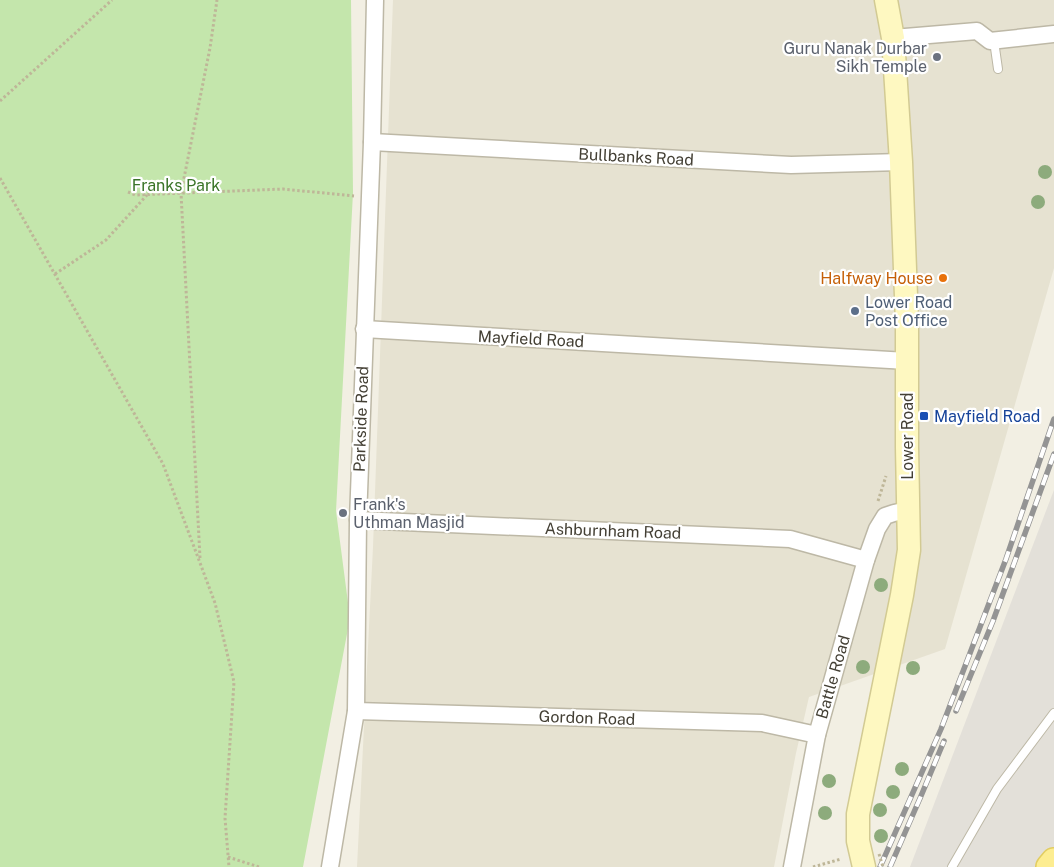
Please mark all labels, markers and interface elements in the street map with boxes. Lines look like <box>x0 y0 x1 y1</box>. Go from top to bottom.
place label: Guru Nanak Durbar Sikh Temple <box>783 39 927 76</box>
marker: Guru Nanak Durbar Sikh Temple <box>931 51 943 63</box>
street label: Bullbanks Road <box>578 144 694 170</box>
park label: Franks Park <box>132 176 220 195</box>
place label: Halfway House <box>820 269 933 288</box>
marker: Halfway House <box>937 272 949 284</box>
place label: Lower Road Post Office <box>865 293 952 330</box>
marker: Lower Road Post Office <box>849 305 861 317</box>
street label: Mayfield Road <box>477 327 585 351</box>
street label: Parkside Road <box>350 366 372 472</box>
street label: Lower Road <box>898 392 917 480</box>
place label: Mayfield Road <box>934 407 1040 426</box>
marker: Mayfield Road <box>918 410 930 422</box>
place label: Frank's Uthman Masjid <box>353 495 464 532</box>
marker: Frank's Uthman Masjid <box>337 507 349 519</box>
street label: Ashburnham Road <box>544 519 682 543</box>
street label: Battle Road <box>812 633 854 721</box>
street label: Gordon Road <box>538 707 636 729</box>

